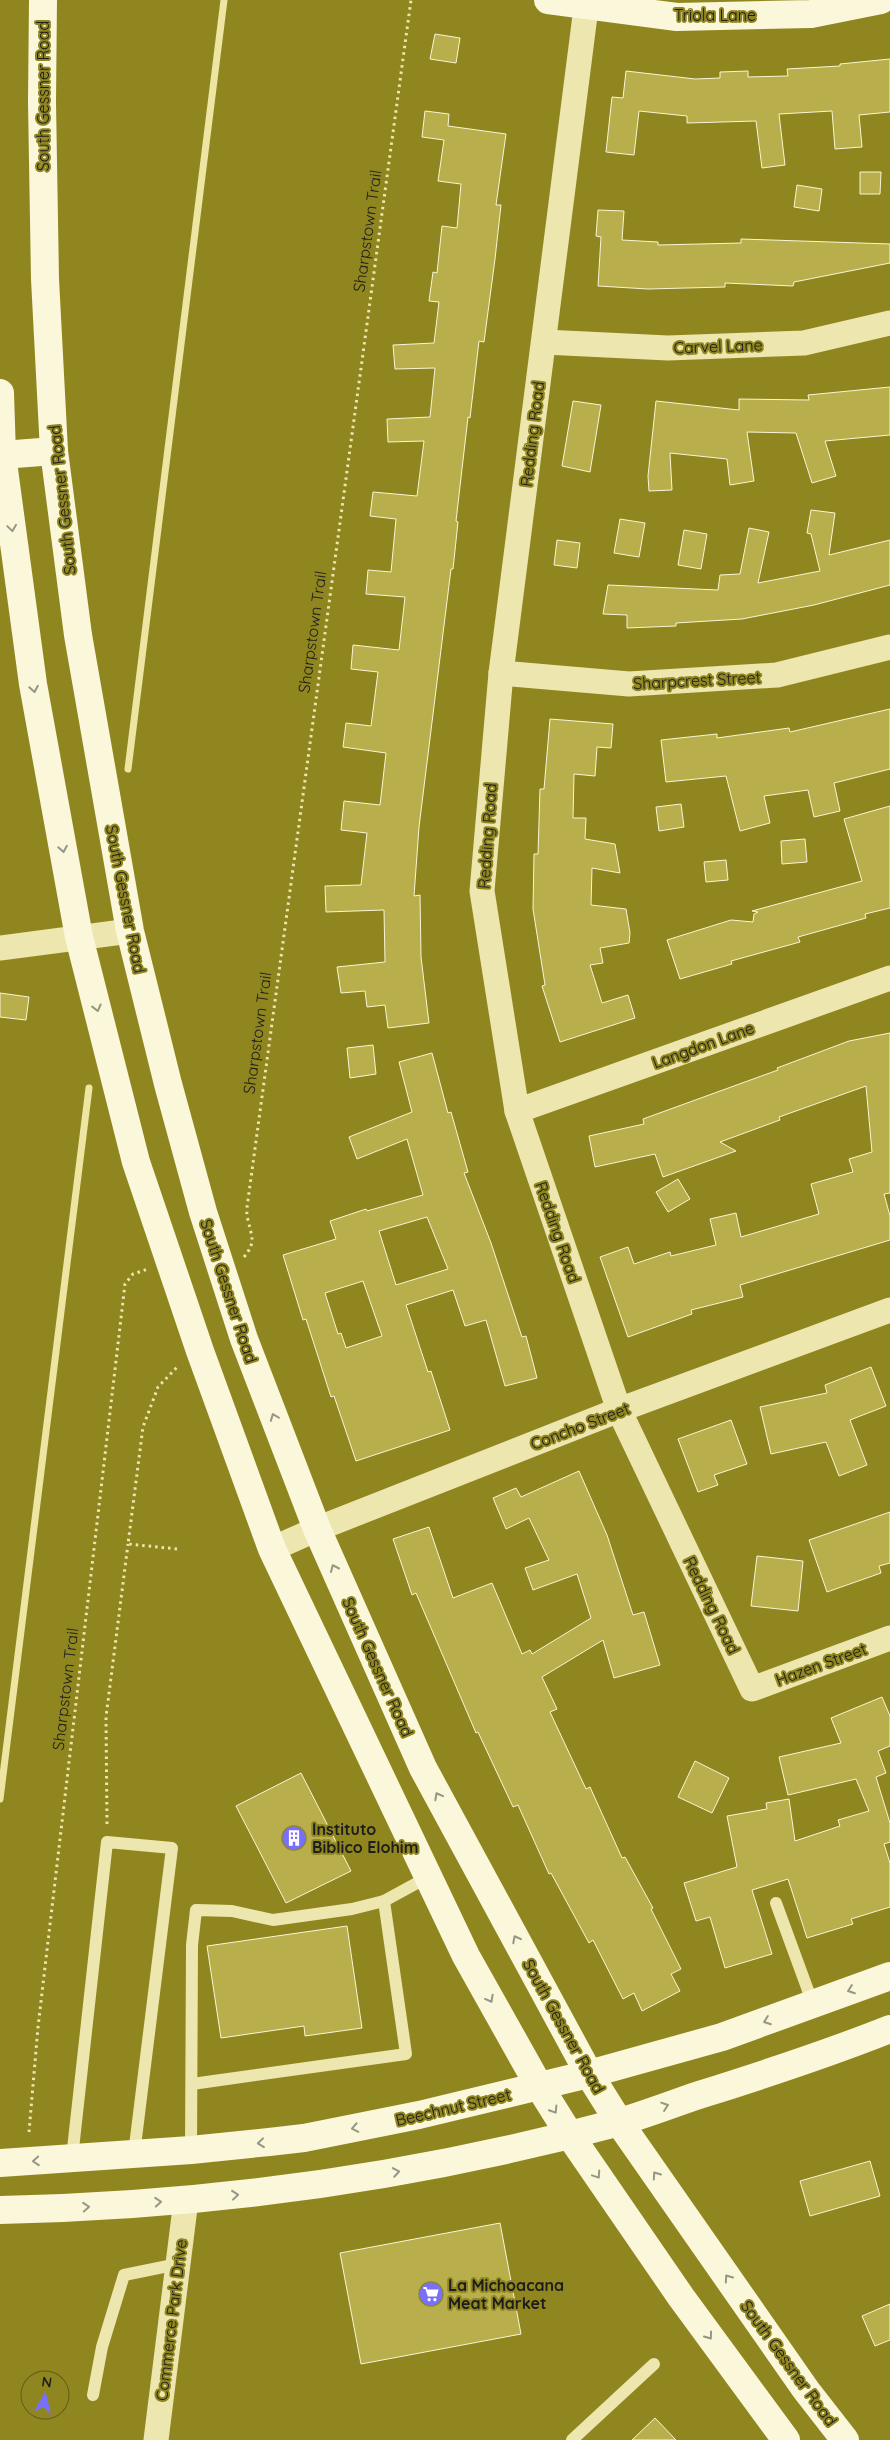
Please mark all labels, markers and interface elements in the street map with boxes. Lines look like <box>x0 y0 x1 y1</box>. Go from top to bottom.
street label: Triola Lane <box>674 5 756 25</box>
street label: South Gessner Road <box>33 21 53 171</box>
street label: Sharpstown Trail <box>349 169 385 293</box>
street label: Carvel Lane <box>673 334 763 358</box>
street label: Redding Road <box>516 380 548 488</box>
street label: South Gessner Road <box>44 424 80 576</box>
one-way arrow <box>6 525 17 533</box>
street label: Sharpstown Trail <box>294 570 330 694</box>
street label: Sharpcrest Street <box>633 667 761 693</box>
one-way arrow <box>28 685 38 694</box>
street label: Redding Road <box>473 783 501 889</box>
street label: South Gessner Road <box>102 823 150 975</box>
one-way arrow <box>58 845 68 854</box>
street label: Sharpstown Trail <box>239 971 275 1095</box>
one-way arrow <box>91 1003 102 1012</box>
street label: Langdon Lane <box>649 1017 757 1073</box>
street label: Redding Road <box>531 1179 585 1285</box>
street label: South Gessner Road <box>196 1216 262 1366</box>
street label: Concho Street <box>528 1398 632 1454</box>
one-way arrow <box>270 1414 280 1422</box>
street label: Redding Road <box>680 1553 744 1657</box>
one-way arrow <box>330 1564 341 1573</box>
street label: South Gessner Road <box>338 1594 418 1740</box>
street label: Sharpstown Trail <box>48 1627 82 1751</box>
street label: Hazen Street <box>773 1638 869 1690</box>
one-way arrow <box>435 1792 445 1801</box>
place label: Instituto Biblico Elohim <box>312 1819 418 1857</box>
building icon: Instituto Biblico Elohim <box>281 1825 307 1851</box>
one-way arrow <box>512 1935 522 1944</box>
street label: South Gessner Road <box>519 1955 609 2097</box>
one-way arrow <box>848 1984 856 1994</box>
one-way arrow <box>484 1994 494 2003</box>
one-way arrow <box>763 2015 772 2025</box>
street label: Beechnut Street <box>393 2084 513 2130</box>
one-way arrow <box>660 2102 669 2112</box>
one-way arrow <box>548 2105 558 2114</box>
one-way arrow <box>351 2122 360 2133</box>
one-way arrow <box>256 2137 264 2148</box>
one-way arrow <box>32 2155 40 2166</box>
one-way arrow <box>391 2168 400 2178</box>
one-way arrow <box>591 2169 600 2178</box>
one-way arrow <box>653 2172 662 2181</box>
one-way arrow <box>231 2190 239 2201</box>
one-way arrow <box>155 2197 163 2208</box>
one-way arrow <box>83 2202 91 2213</box>
street label: Commerce Park Drive <box>151 2238 191 2402</box>
one-way arrow <box>725 2274 734 2284</box>
place label: La Michoacana Meat Market <box>448 2275 564 2313</box>
supermarket icon: La Michoacana Meat Market <box>418 2281 444 2307</box>
street label: South Gessner Road <box>737 2296 841 2430</box>
one-way arrow <box>704 2330 712 2339</box>
north arrow <box>20 2370 70 2420</box>
text: N <box>40 2372 53 2392</box>

